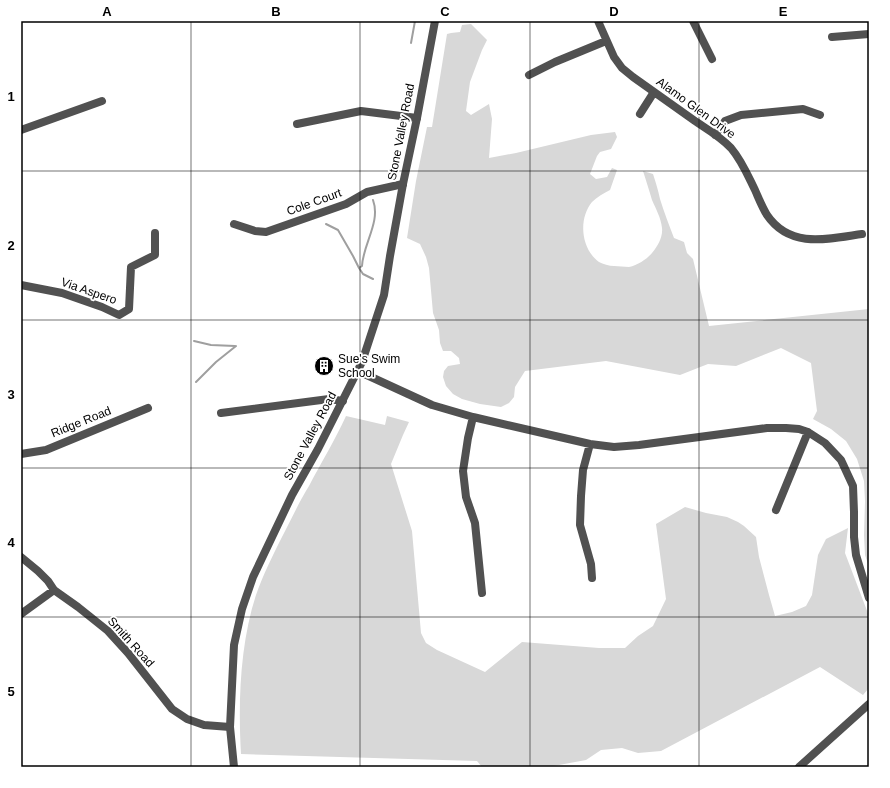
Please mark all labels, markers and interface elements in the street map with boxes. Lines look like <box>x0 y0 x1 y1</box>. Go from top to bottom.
text: A <box>102 4 112 19</box>
text: B <box>271 4 281 19</box>
text: C <box>440 4 450 19</box>
text: D <box>609 4 619 19</box>
text: E <box>779 4 788 19</box>
street label: Alamo Glen Drive <box>654 75 738 141</box>
street label: Stone Valley Road <box>385 82 417 182</box>
text: 1 <box>7 89 15 104</box>
street label: Cole Court <box>285 185 344 218</box>
text: 2 <box>7 238 15 253</box>
street label: Via Aspero <box>59 275 119 307</box>
place label: Sue's Swim School <box>338 352 400 380</box>
building icon: Sue's Swim School <box>313 355 335 377</box>
text: 3 <box>7 387 15 402</box>
street label: Stone Valley Road <box>281 389 339 483</box>
street label: Ridge Road <box>49 404 113 440</box>
text: 4 <box>7 535 15 550</box>
street label: Smith Road <box>105 614 157 670</box>
text: 5 <box>7 684 15 699</box>

